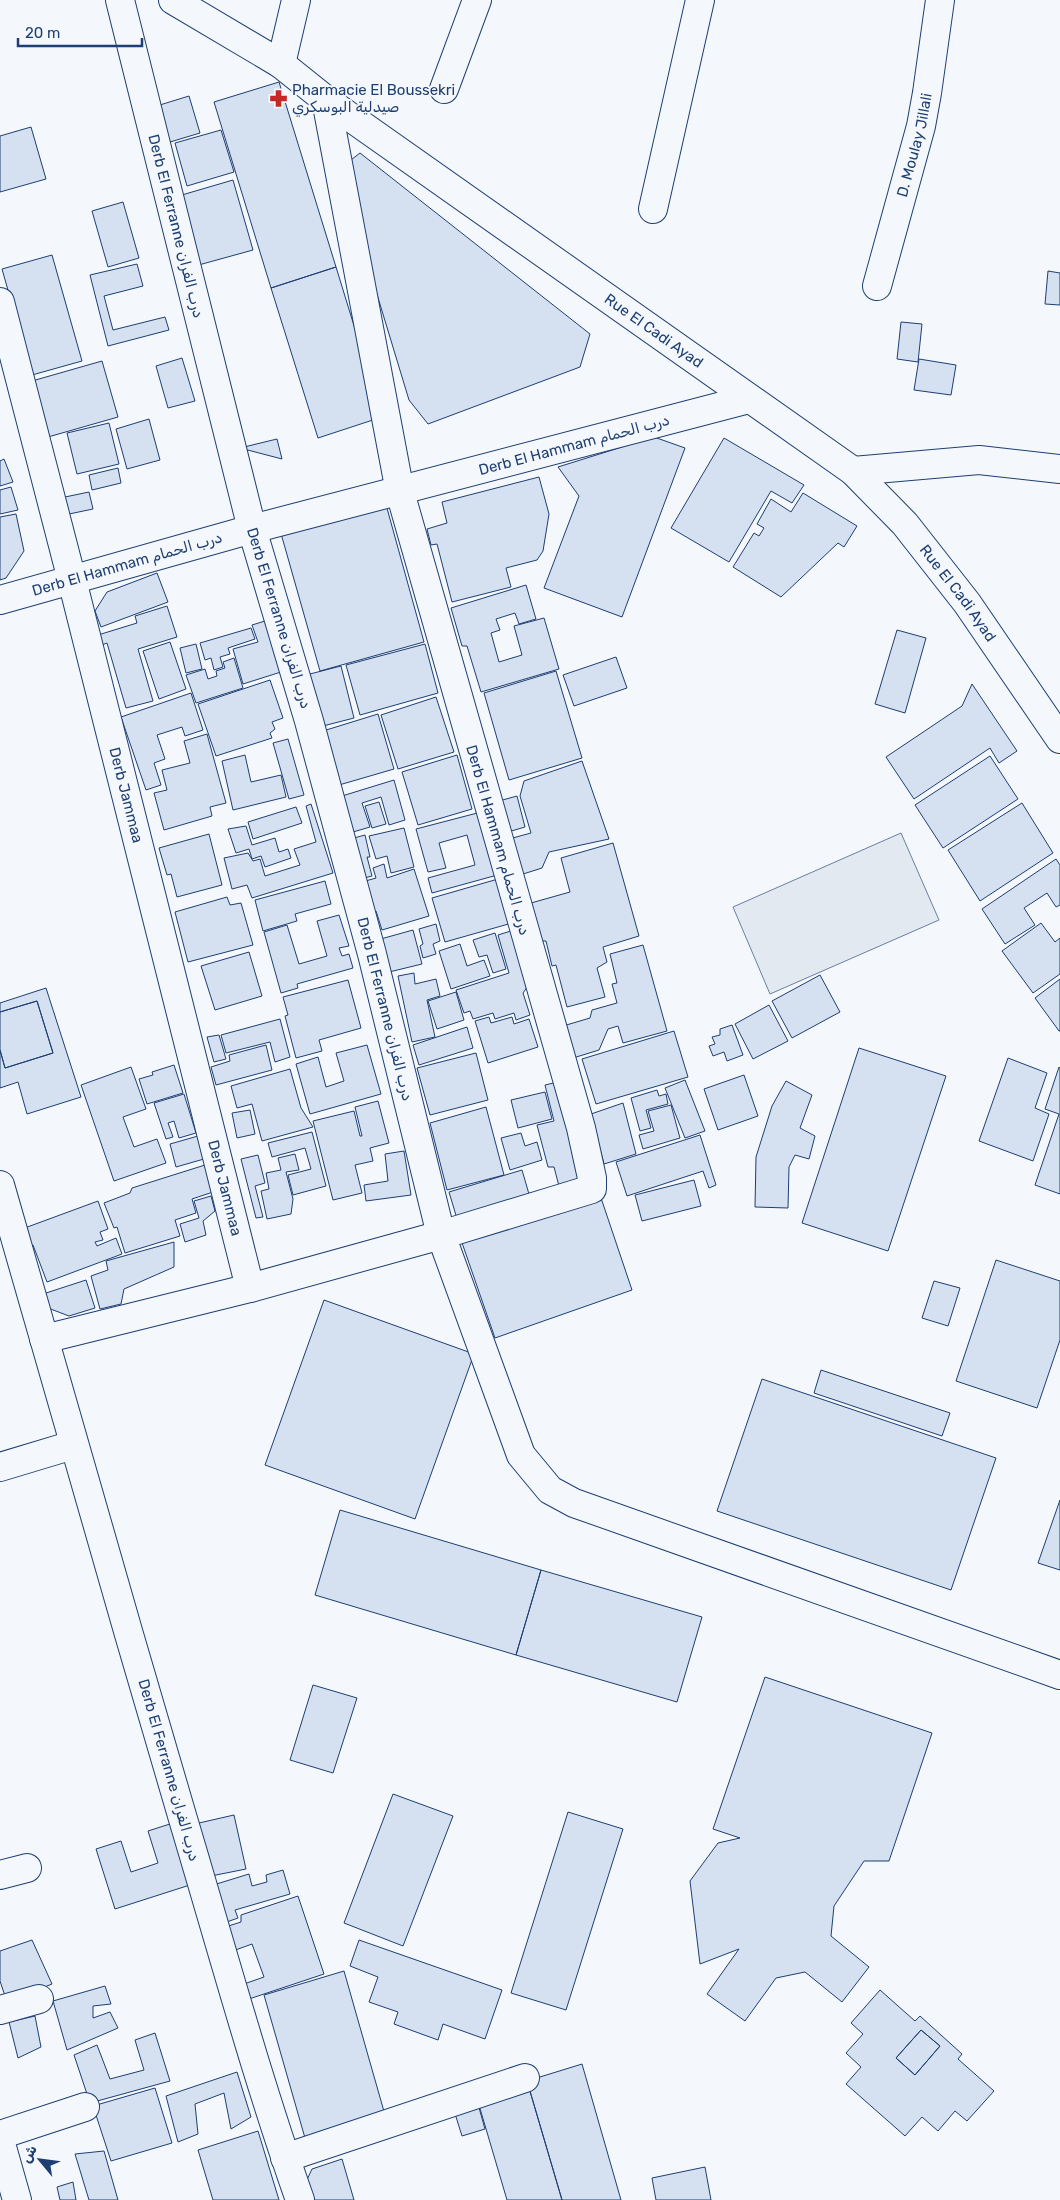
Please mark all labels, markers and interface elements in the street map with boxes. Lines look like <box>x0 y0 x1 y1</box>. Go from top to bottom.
scale bar <box>18 15 141 47</box>
text: 20 m <box>25 24 60 42</box>
place label: Pharmacie El Boussekri صيدلية البوسكري <box>292 81 455 117</box>
pharmacy icon: Pharmacie El Boussekri صيدلية البوسكري <box>268 89 288 109</box>
street label: D. Moulay Jillali <box>893 92 936 199</box>
street label: Derb El Ferranne درب الفران <box>144 132 208 320</box>
street label: Rue El Cadi Ayad <box>601 290 707 372</box>
street label: Derb El Hammam درب الحمام <box>477 411 672 480</box>
street label: Derb El Ferranne درب الفران <box>243 525 315 711</box>
street label: Derb El Hammam درب الحمام <box>30 528 224 601</box>
street label: Rue El Cadi Ayad <box>916 541 1000 645</box>
street label: Derb El Hammam درب الحمام <box>461 743 534 937</box>
street label: Derb Jammaa <box>105 745 147 845</box>
street label: Derb El Ferranne درب الفران <box>353 915 417 1103</box>
street label: Derb Jammaa <box>204 1138 246 1238</box>
street label: Derb El Ferranne درب الفران <box>134 1677 204 1863</box>
north arrow <box>15 2135 65 2185</box>
text: ش <box>17 2142 41 2166</box>

